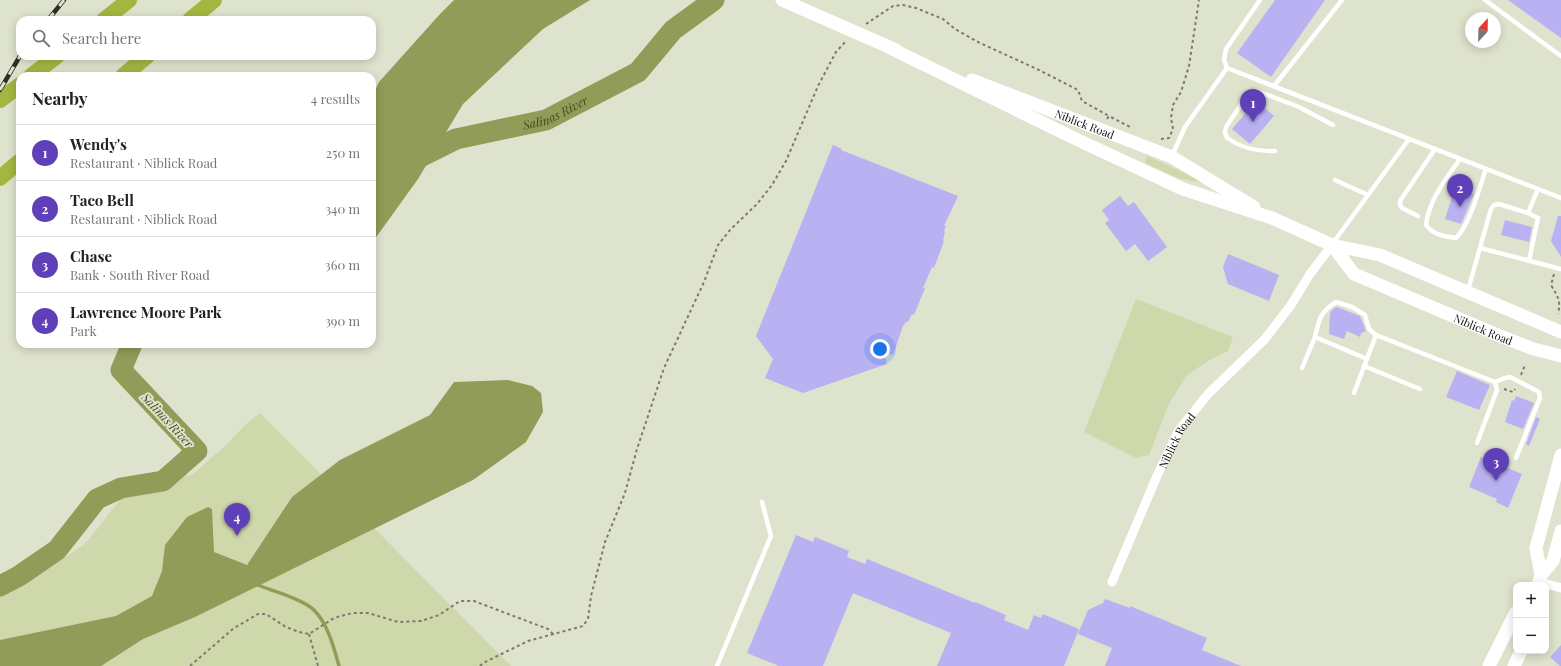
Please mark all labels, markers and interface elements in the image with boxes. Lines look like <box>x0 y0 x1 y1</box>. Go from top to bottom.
north arrow <box>1465 12 1501 48</box>
search box <box>16 16 376 60</box>
icon: search <box>30 27 52 49</box>
text: Search here <box>62 28 141 48</box>
text: Nearby <box>32 87 87 109</box>
pin: 1 <box>1240 89 1266 122</box>
text: 4 results <box>311 90 360 107</box>
water label: Salinas River <box>520 91 591 133</box>
street label: Niblick Road <box>1053 105 1117 142</box>
text: Wendy's <box>70 134 127 154</box>
text: 1 <box>43 144 47 161</box>
text: 250 m <box>326 144 360 161</box>
text: Restaurant · Niblick Road <box>70 154 217 171</box>
pin: 2 <box>1447 174 1473 207</box>
text: Taco Bell <box>70 190 134 210</box>
text: 2 <box>42 200 48 217</box>
text: 340 m <box>325 200 360 217</box>
text: Restaurant · Niblick Road <box>70 210 217 227</box>
text: Chase <box>70 246 112 266</box>
text: 3 <box>42 256 48 273</box>
text: 360 m <box>325 256 360 273</box>
text: Bank · South River Road <box>70 266 210 283</box>
text: Lawrence Moore Park <box>70 302 222 322</box>
street label: Niblick Road <box>1452 310 1516 348</box>
text: 4 <box>42 312 48 329</box>
text: 390 m <box>325 312 360 329</box>
text: Park <box>70 322 97 339</box>
your location <box>870 339 890 359</box>
water label: Salinas River <box>138 389 198 451</box>
street label: Niblick Road <box>1154 408 1198 471</box>
pin: 3 <box>1483 448 1509 481</box>
pin: 4 <box>224 503 250 536</box>
map controls <box>1513 582 1549 654</box>
button: + <box>1513 582 1549 618</box>
button: − <box>1513 618 1549 654</box>

